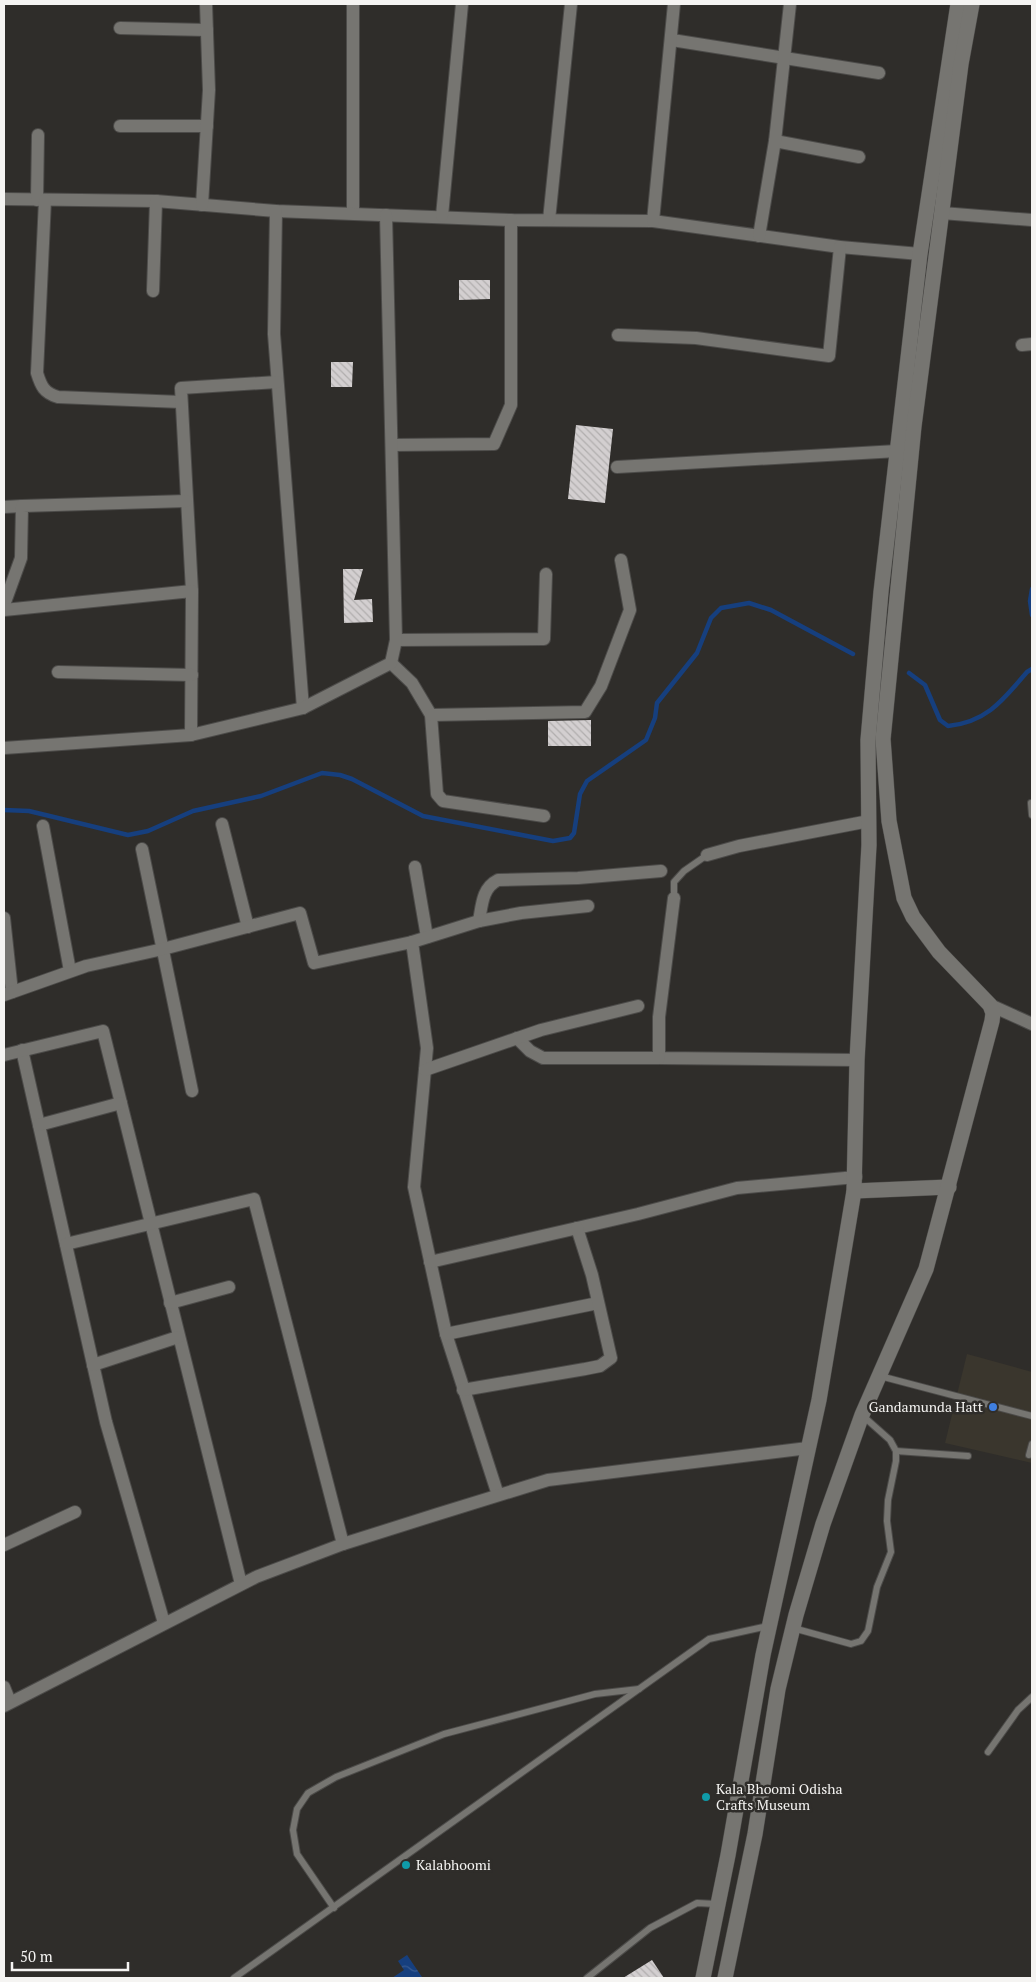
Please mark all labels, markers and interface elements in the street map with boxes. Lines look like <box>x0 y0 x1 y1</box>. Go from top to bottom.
place label: Gandamunda Hatt <box>869 1397 984 1416</box>
marker: Gandamunda Hatt <box>987 1401 999 1413</box>
place label: Kala Bhoomi Odisha Crafts Museum <box>716 1779 843 1814</box>
marker: Kala Bhoomi Odisha Crafts Museum <box>700 1791 712 1803</box>
place label: Kalabhoomi <box>416 1855 491 1874</box>
marker: Kalabhoomi <box>400 1859 412 1871</box>
scale bar <box>12 1940 129 1972</box>
text: 50 m <box>20 1946 53 1966</box>

